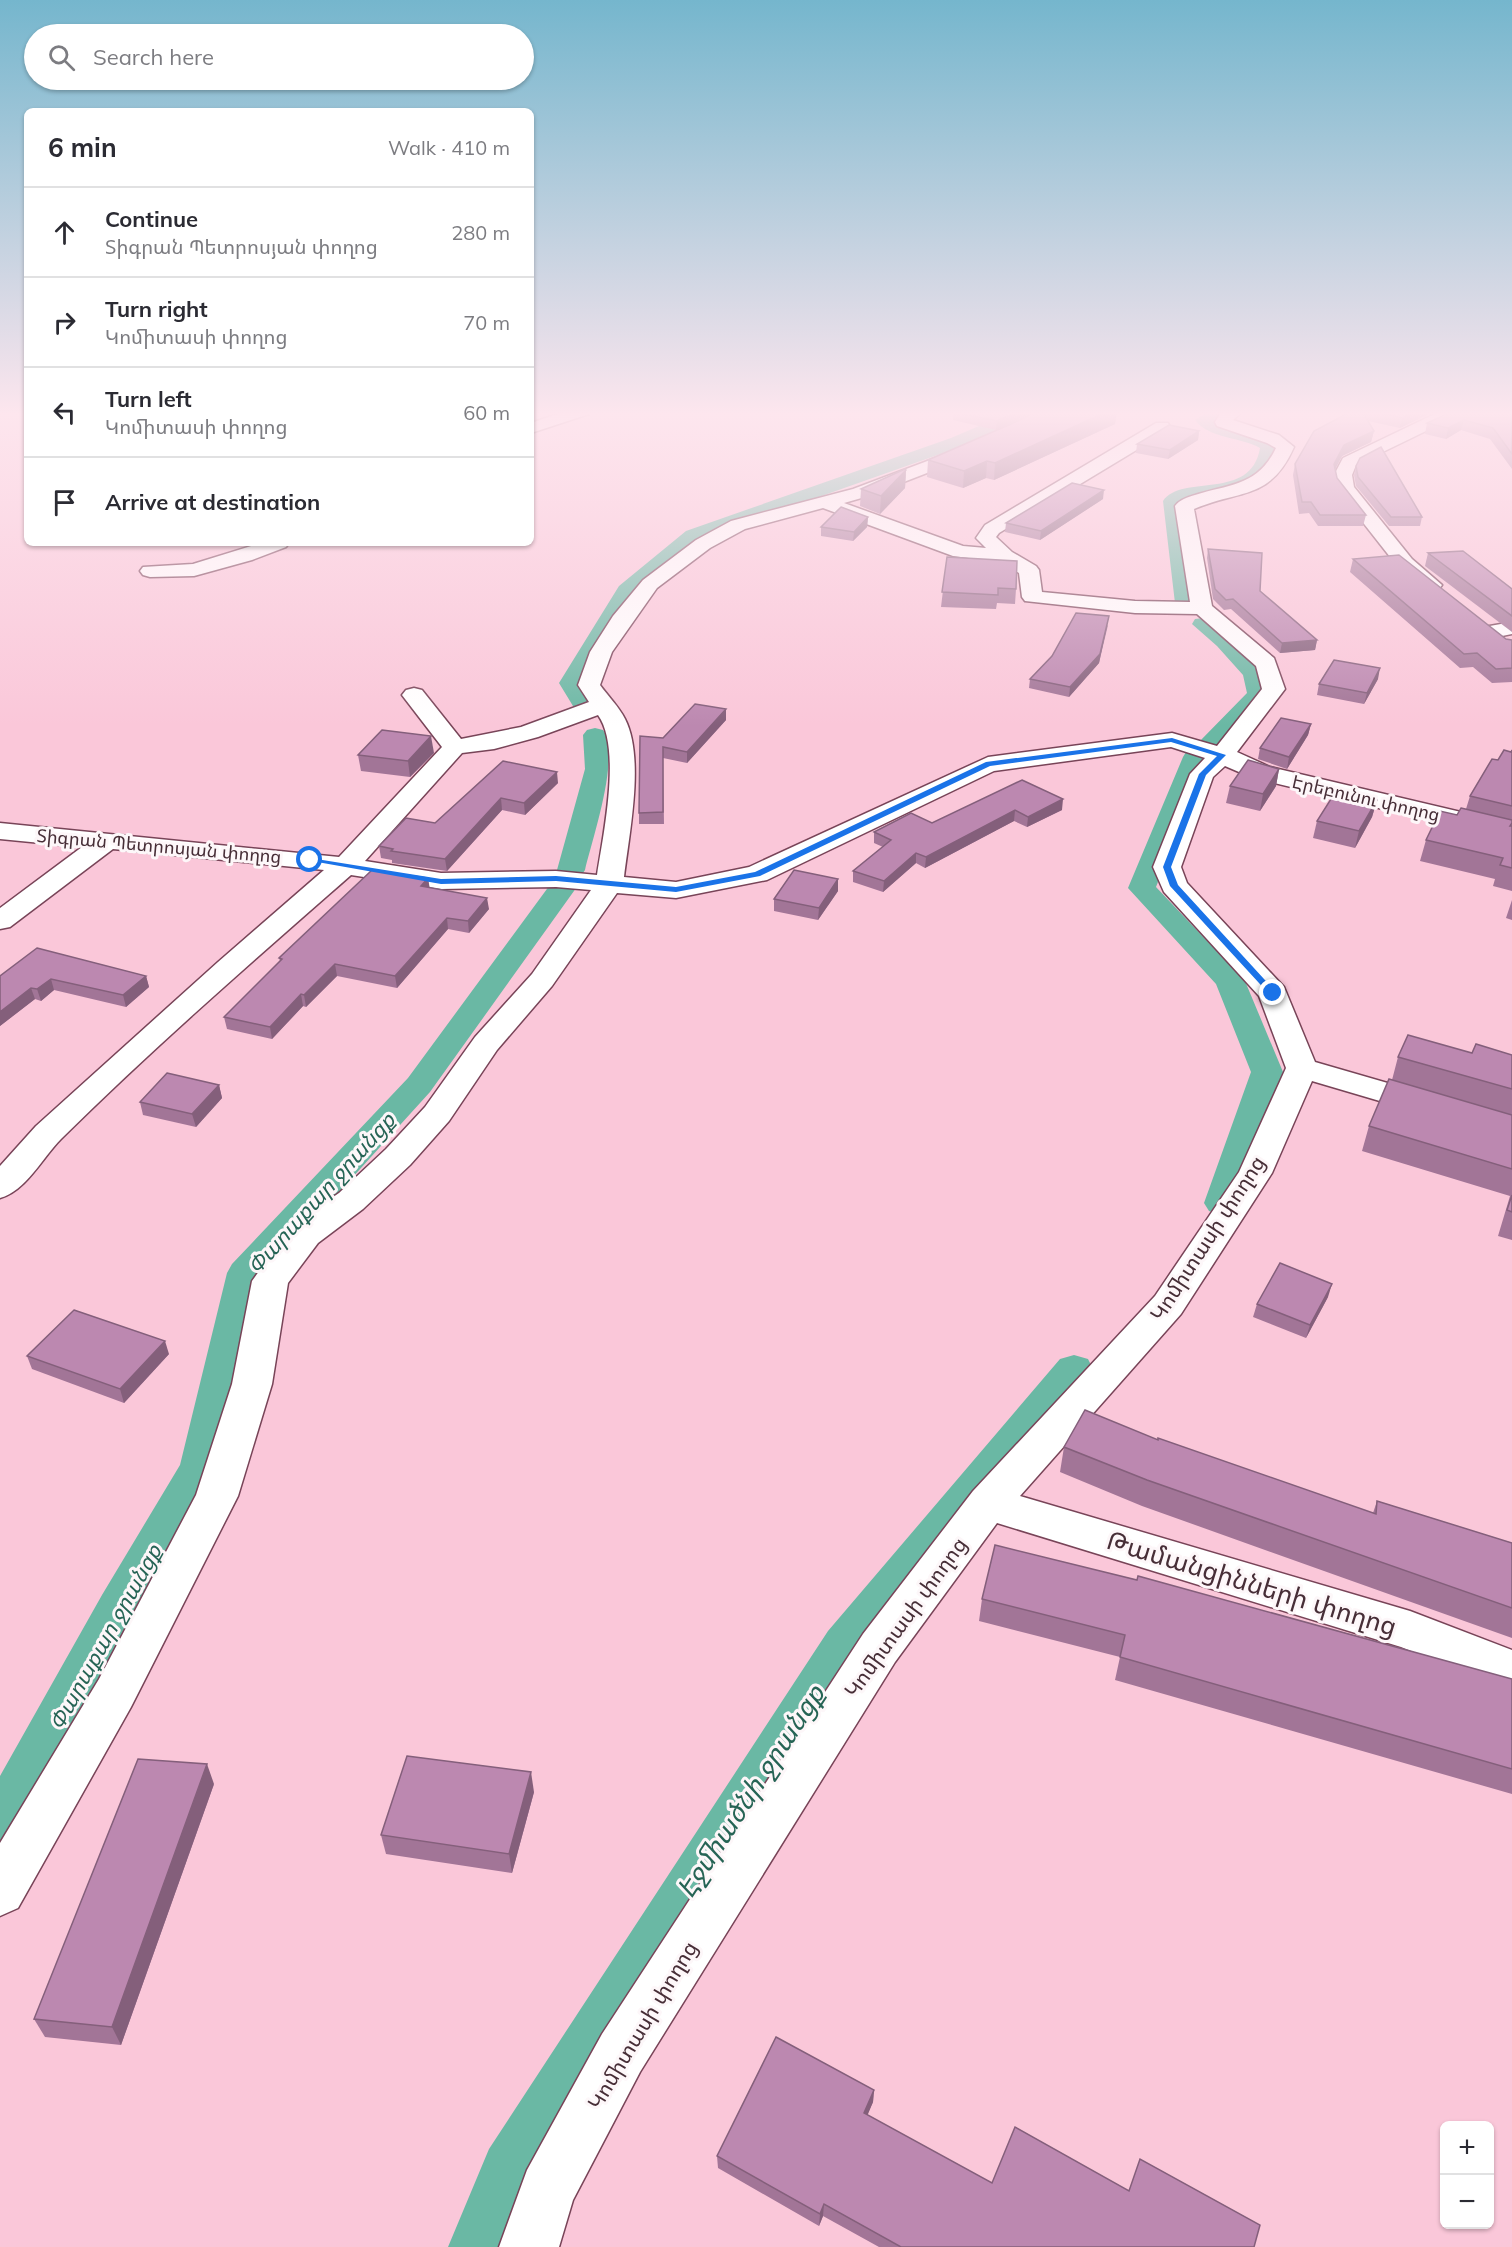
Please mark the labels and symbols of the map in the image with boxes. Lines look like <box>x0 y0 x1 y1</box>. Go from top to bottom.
street label: Էրեբունու փողոց <box>1290 770 1442 826</box>
street label: Տիգրան Պետրոսյան փողոց <box>36 824 282 868</box>
route start <box>296 846 322 872</box>
route end <box>1259 979 1285 1005</box>
water label: Փարաքար ջրանցք <box>241 1106 401 1280</box>
street label: Կոմիտասի փողոց <box>1144 1151 1270 1325</box>
street label: Թամանցինների փողոց <box>1103 1523 1401 1643</box>
street label: Կոմիտասի փողոց <box>838 1532 972 1702</box>
water label: Փարաքար ջրանցք <box>42 1539 168 1735</box>
water label: Էջմիածնի ջրանցք <box>668 1677 832 1904</box>
street label: Կոմիտասի փողոց <box>582 1936 702 2114</box>

